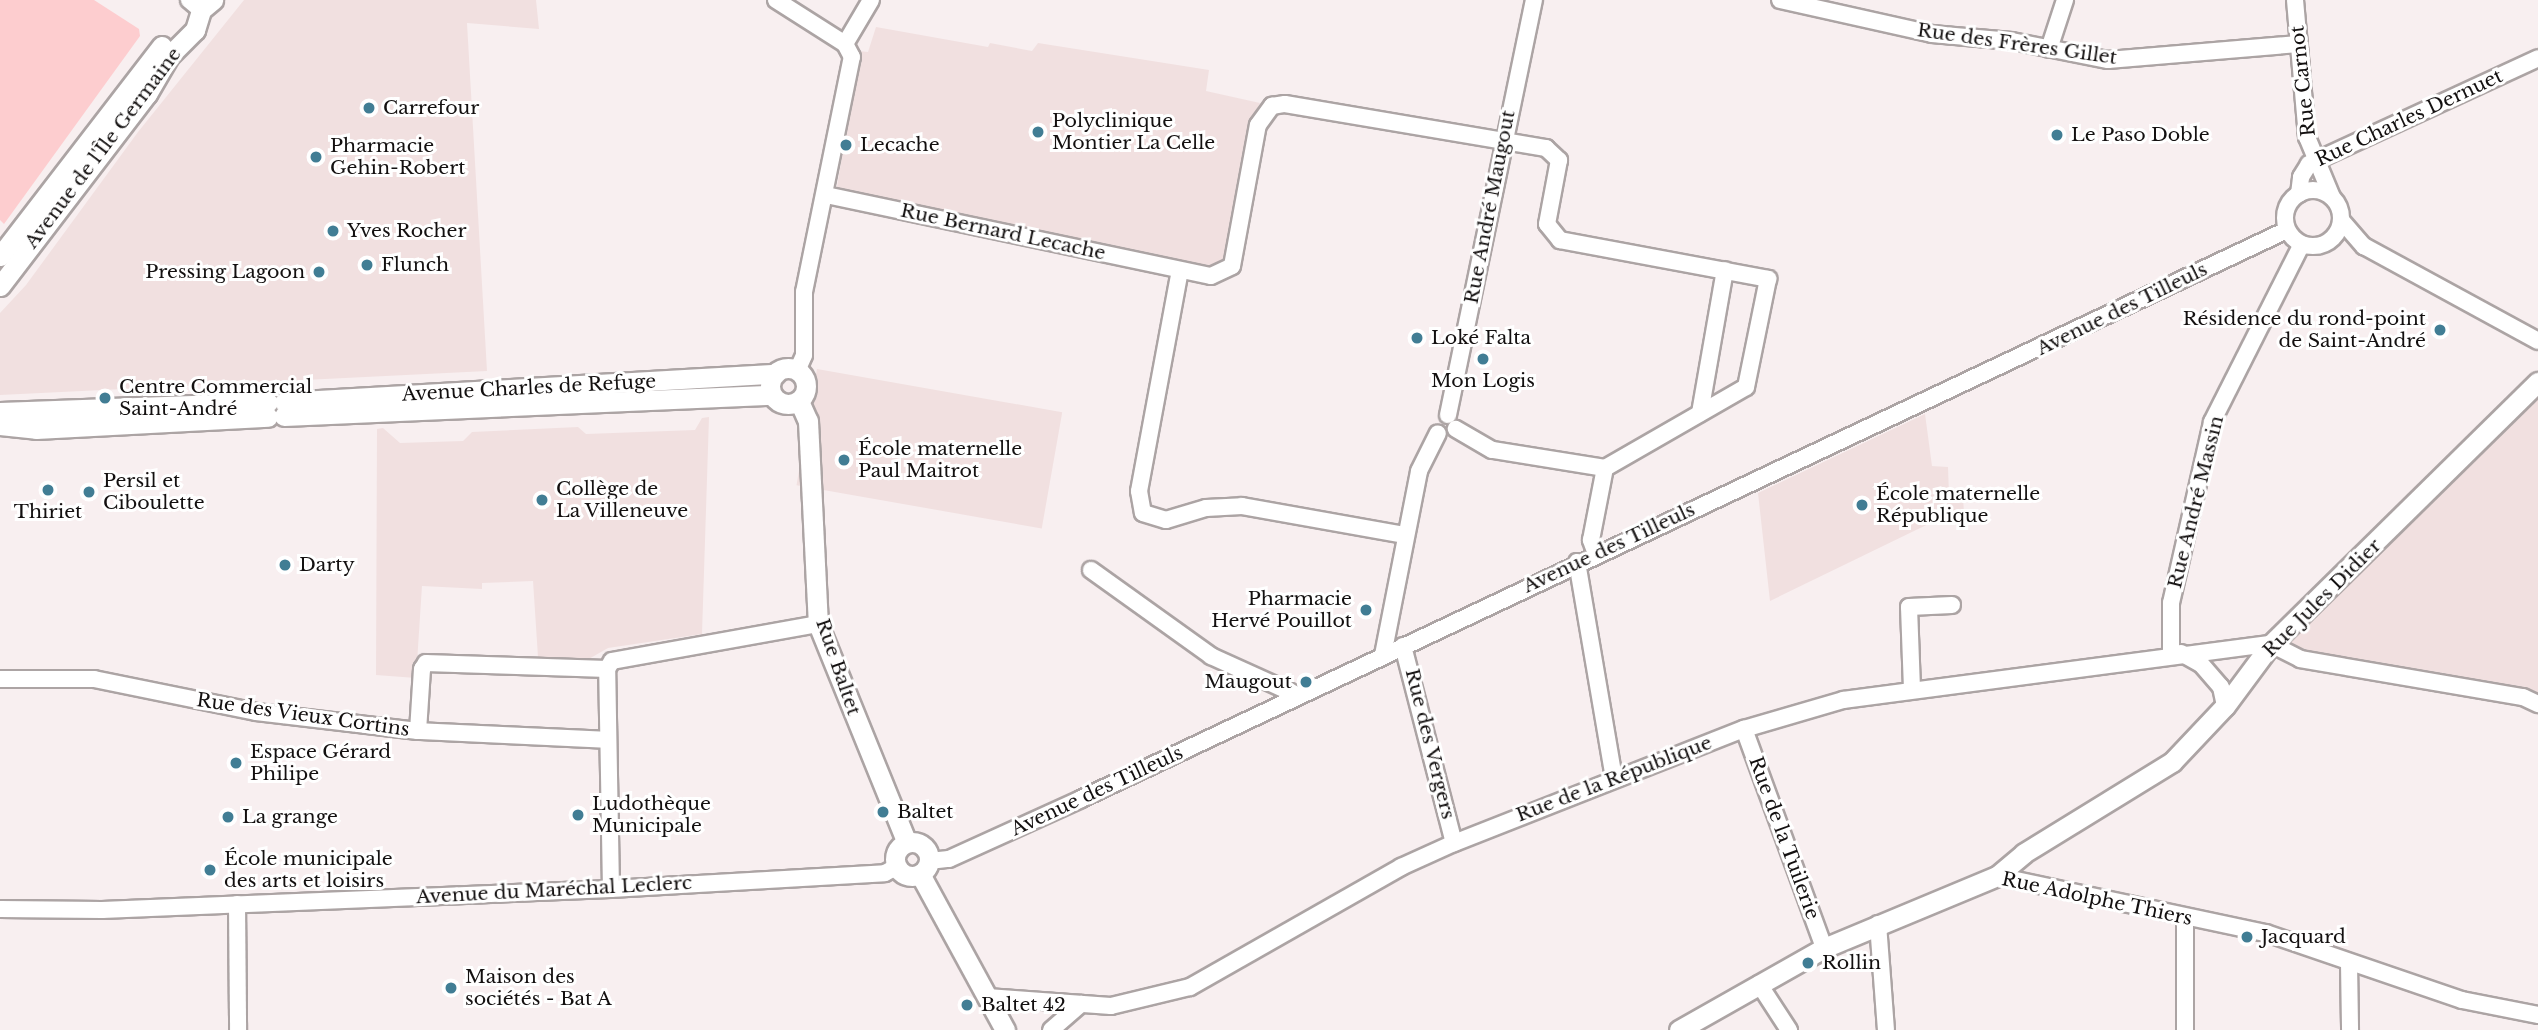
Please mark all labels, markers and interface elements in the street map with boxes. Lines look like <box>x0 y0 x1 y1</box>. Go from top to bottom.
street label: Rue des Frères Gillet <box>1916 19 2118 69</box>
street label: Rue Carnot <box>2286 24 2320 138</box>
street label: Avenue de l'Île Germaine <box>20 43 186 253</box>
street label: Rue Charles Dernuet <box>2312 65 2506 171</box>
place label: Carrefour <box>383 97 479 119</box>
marker: Carrefour <box>361 100 377 116</box>
street label: Rue André Maugout <box>1460 108 1520 306</box>
place label: Polyclinique Montier La Celle <box>1052 110 1216 154</box>
marker: Polyclinique Montier La Celle <box>1030 124 1046 140</box>
place label: Le Paso Doble <box>2071 124 2210 146</box>
marker: Le Paso Doble <box>2049 127 2065 143</box>
place label: Lecache <box>860 134 940 156</box>
place label: Pharmacie Gehin-Robert <box>330 135 465 179</box>
marker: Lecache <box>838 137 854 153</box>
marker: Pharmacie Gehin-Robert <box>308 149 324 165</box>
street label: Rue Bernard Lecache <box>898 199 1108 265</box>
place label: Yves Rocher <box>347 220 466 242</box>
marker: Yves Rocher <box>325 223 341 239</box>
place label: Flunch <box>381 254 449 276</box>
marker: Flunch <box>359 257 375 273</box>
street label: Avenue des Tilleuls <box>2033 258 2211 360</box>
place label: Pressing Lagoon <box>145 261 305 283</box>
marker: Pressing Lagoon <box>311 264 327 280</box>
place label: Résidence du rond-point de Saint-André <box>2183 308 2426 352</box>
marker: Résidence du rond-point de Saint-André <box>2432 322 2448 338</box>
place label: Loké Falta <box>1431 327 1531 349</box>
marker: Loké Falta <box>1409 330 1425 346</box>
marker: Mon Logis <box>1475 351 1491 367</box>
street label: Avenue Charles de Refuge <box>401 370 657 406</box>
place label: Mon Logis <box>1431 370 1535 392</box>
place label: Centre Commercial Saint-André <box>119 376 312 420</box>
marker: Centre Commercial Saint-André <box>97 390 113 406</box>
street label: Rue André Massin <box>2163 413 2229 591</box>
place label: École maternelle Paul Maitrot <box>858 438 1022 482</box>
marker: École maternelle Paul Maitrot <box>836 452 852 468</box>
place label: Persil et Ciboulette <box>103 470 205 514</box>
place label: Collège de La Villeneuve <box>556 478 689 522</box>
marker: Thiriet <box>40 482 56 498</box>
place label: École maternelle République <box>1876 483 2040 527</box>
marker: Persil et Ciboulette <box>81 484 97 500</box>
marker: Collège de La Villeneuve <box>534 492 550 508</box>
marker: École maternelle République <box>1854 497 1870 513</box>
street label: Avenue des Tilleuls <box>1519 498 1699 598</box>
place label: Thiriet <box>14 501 82 523</box>
street label: Rue Jules Didier <box>2258 534 2386 662</box>
place label: Darty <box>299 554 355 576</box>
marker: Darty <box>277 557 293 573</box>
place label: Pharmacie Hervé Pouillot <box>1211 588 1352 632</box>
marker: Pharmacie Hervé Pouillot <box>1358 602 1374 618</box>
street label: Rue Baltet <box>811 616 865 718</box>
street label: Rue des Vergers <box>1400 666 1460 822</box>
place label: Maugout <box>1204 671 1292 693</box>
marker: Maugout <box>1298 674 1314 690</box>
street label: Rue des Vieux Cortins <box>195 689 411 741</box>
street label: Rue de la République <box>1513 731 1715 827</box>
place label: Espace Gérard Philipe <box>250 741 391 785</box>
street label: Avenue des Tilleuls <box>1007 741 1187 841</box>
street label: Rue de la Tuilerie <box>1744 753 1824 923</box>
marker: Espace Gérard Philipe <box>228 755 244 771</box>
place label: Ludothèque Municipale <box>592 793 711 837</box>
place label: Baltet <box>897 801 954 823</box>
marker: Baltet <box>875 804 891 820</box>
place label: La grange <box>242 806 338 828</box>
marker: Ludothèque Municipale <box>570 807 586 823</box>
marker: La grange <box>220 809 236 825</box>
place label: École municipale des arts et loisirs <box>224 848 393 892</box>
marker: École municipale des arts et loisirs <box>202 862 218 878</box>
street label: Rue Adolphe Thiers <box>1999 868 2195 930</box>
street label: Avenue du Maréchal Leclerc <box>416 871 692 909</box>
place label: Jacquard <box>2261 926 2346 948</box>
marker: Jacquard <box>2239 929 2255 945</box>
place label: Rollin <box>1822 952 1881 974</box>
marker: Rollin <box>1800 955 1816 971</box>
place label: Maison des sociétés - Bat A <box>465 966 612 1010</box>
marker: Maison des sociétés - Bat A <box>443 980 459 996</box>
place label: Baltet 42 <box>981 994 1066 1016</box>
marker: Baltet 42 <box>959 997 975 1013</box>

